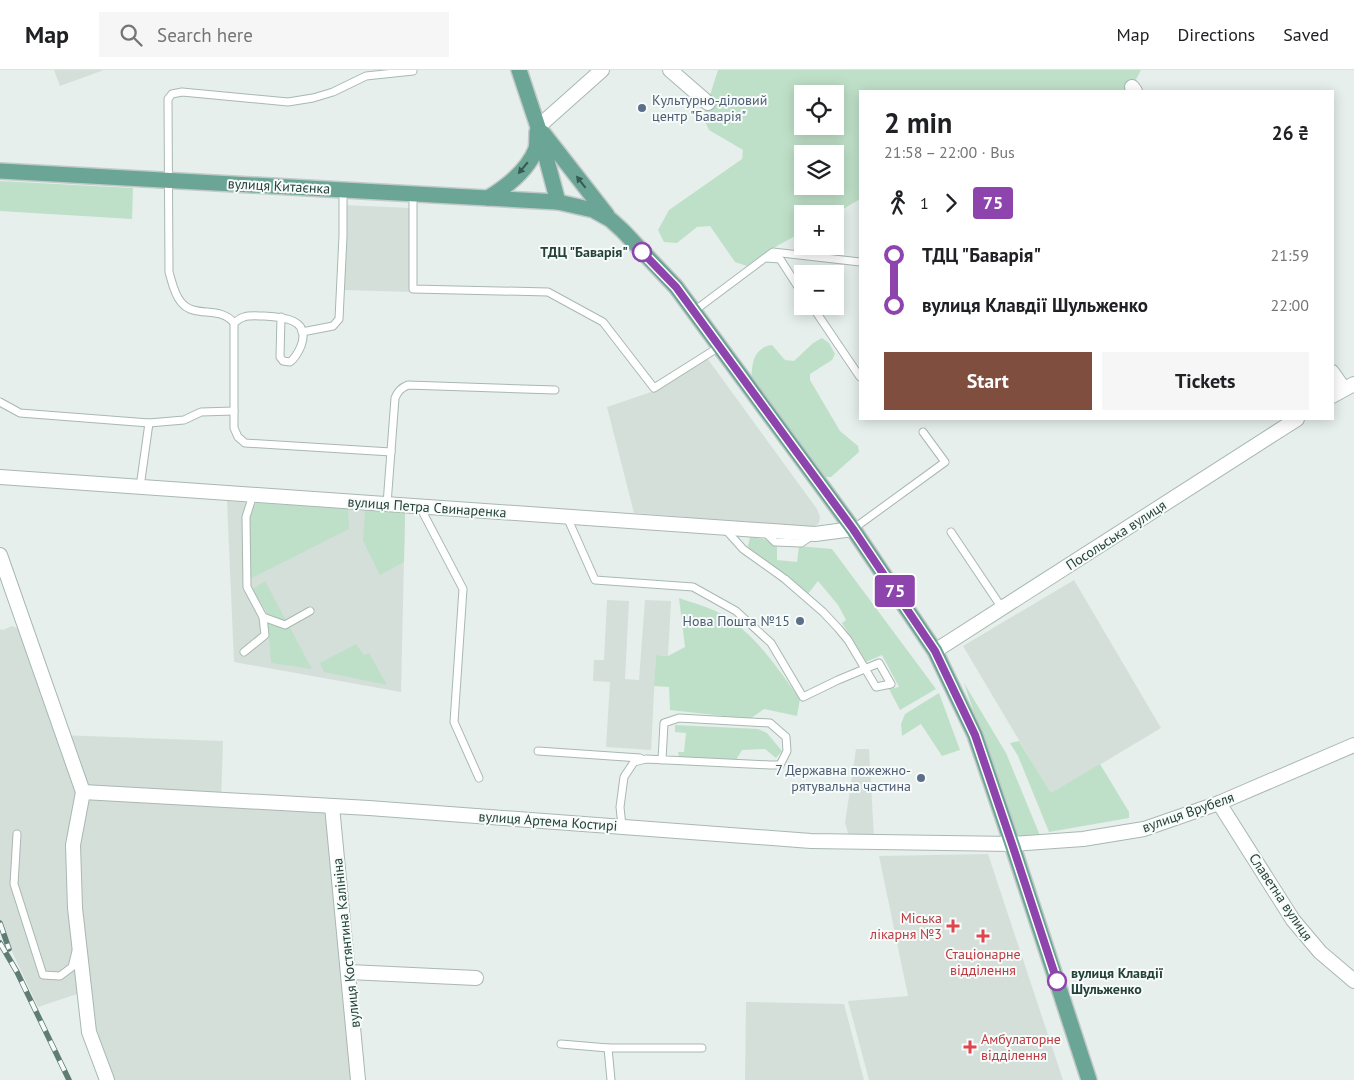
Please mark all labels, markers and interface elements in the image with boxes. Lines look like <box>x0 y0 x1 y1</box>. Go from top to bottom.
search box <box>99 12 449 57</box>
text: Map <box>25 19 69 50</box>
icon: search <box>117 21 145 49</box>
text: Search here <box>157 23 253 47</box>
text: Map <box>1117 23 1149 46</box>
text: Directions <box>1177 23 1255 46</box>
text: Saved <box>1283 23 1329 46</box>
map controls <box>794 85 844 315</box>
button: locate <box>794 85 844 135</box>
place label: Культурно-діловий центр "Баварія" <box>652 91 767 125</box>
marker: Культурно-діловий центр "Баварія" <box>636 102 648 114</box>
text: 2 min <box>884 104 952 141</box>
text: 26 ₴ <box>1272 121 1309 145</box>
text: 21:58 – 22:00 · Bus <box>884 142 1015 162</box>
button: layers <box>794 145 844 195</box>
one-way arrow <box>517 161 528 174</box>
street label: вулиця Китаєнка <box>227 174 331 198</box>
one-way arrow <box>576 175 586 189</box>
icon: walk <box>884 189 912 217</box>
icon: forward <box>937 189 965 217</box>
text: 75 <box>983 191 1003 214</box>
text: 1 <box>920 193 929 213</box>
button: + <box>794 205 844 255</box>
marker: ТДЦ "Баварія" <box>632 242 652 262</box>
place label: ТДЦ "Баварія" <box>540 243 628 261</box>
text: ТДЦ "Баварія" <box>922 243 1041 267</box>
text: 21:59 <box>1271 245 1309 265</box>
button: − <box>794 265 844 315</box>
text: вулиця Клавдії Шульженко <box>922 293 1148 317</box>
text: 22:00 <box>1271 295 1309 315</box>
button: Start <box>884 352 1092 410</box>
button: Tickets <box>1102 352 1309 410</box>
street label: вулиця Петра Свинаренка <box>347 492 507 522</box>
street label: Посольська вулиця <box>1062 496 1170 574</box>
line badge: 75 <box>872 575 918 607</box>
text: 75 <box>885 579 905 602</box>
place label: Нова Пошта №15 <box>683 612 790 630</box>
marker: Нова Пошта №15 <box>794 615 806 627</box>
place label: 7 Державна пожежно- рятувальна частина <box>775 761 911 795</box>
marker: 7 Державна пожежно- рятувальна частина <box>915 772 927 784</box>
street label: вулиця Врубеля <box>1140 788 1236 836</box>
street label: вулиця Артема Костирі <box>478 807 618 835</box>
street label: Славетна вулиця <box>1245 850 1317 944</box>
street label: вулиця Костянтина Калініна <box>328 857 364 1029</box>
place label: Міська лікарня №3 <box>869 909 942 943</box>
marker: Міська лікарня №3 <box>946 919 960 933</box>
marker: Стаціонарне відділення <box>976 929 990 943</box>
place label: Стаціонарне відділення <box>945 945 1021 979</box>
place label: вулиця Клавдії Шульженко <box>1071 964 1164 998</box>
marker: вулиця Клавдії Шульженко <box>1047 971 1067 991</box>
place label: Амбулаторне відділення <box>981 1030 1061 1064</box>
marker: Амбулаторне відділення <box>963 1040 977 1054</box>

